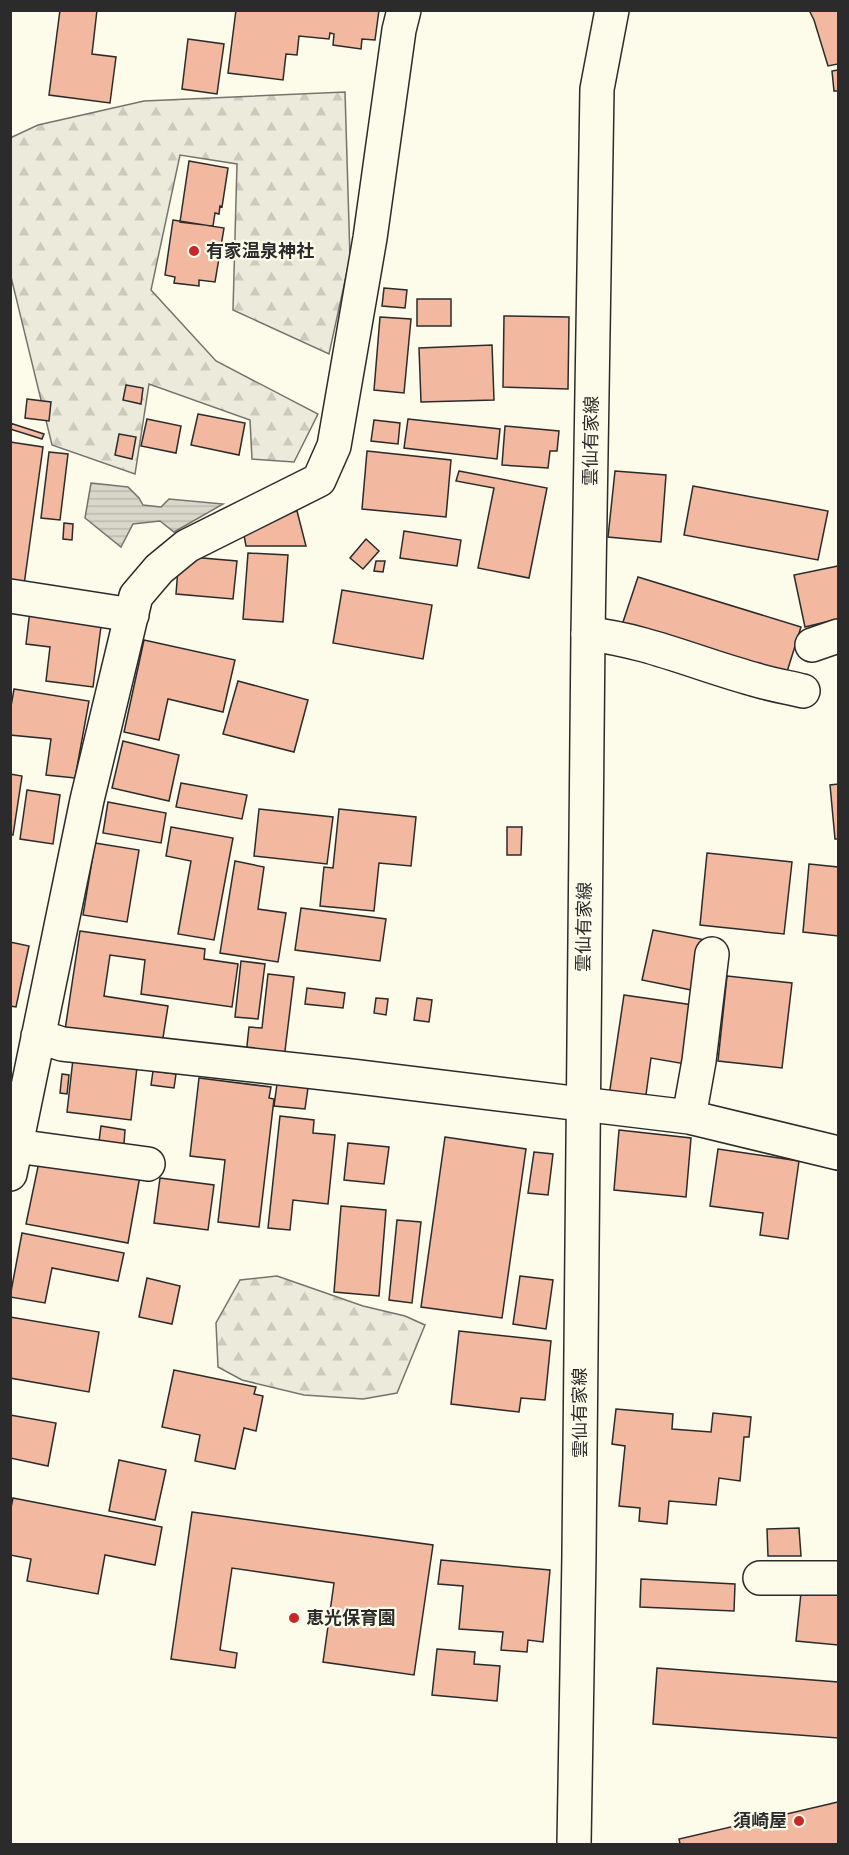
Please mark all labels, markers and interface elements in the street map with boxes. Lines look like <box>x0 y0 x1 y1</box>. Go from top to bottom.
place label: 有家温泉神社 <box>206 237 314 264</box>
marker: 有家温泉神社 <box>187 244 201 258</box>
street label: 雲仙有家線 <box>576 396 605 486</box>
street label: 雲仙有家線 <box>569 882 598 972</box>
street label: 雲仙有家線 <box>566 1368 593 1458</box>
place label: 恵光保育園 <box>306 1604 396 1631</box>
marker: 恵光保育園 <box>287 1611 301 1625</box>
place label: 須崎屋 <box>733 1807 787 1834</box>
marker: 須崎屋 <box>792 1814 806 1828</box>

